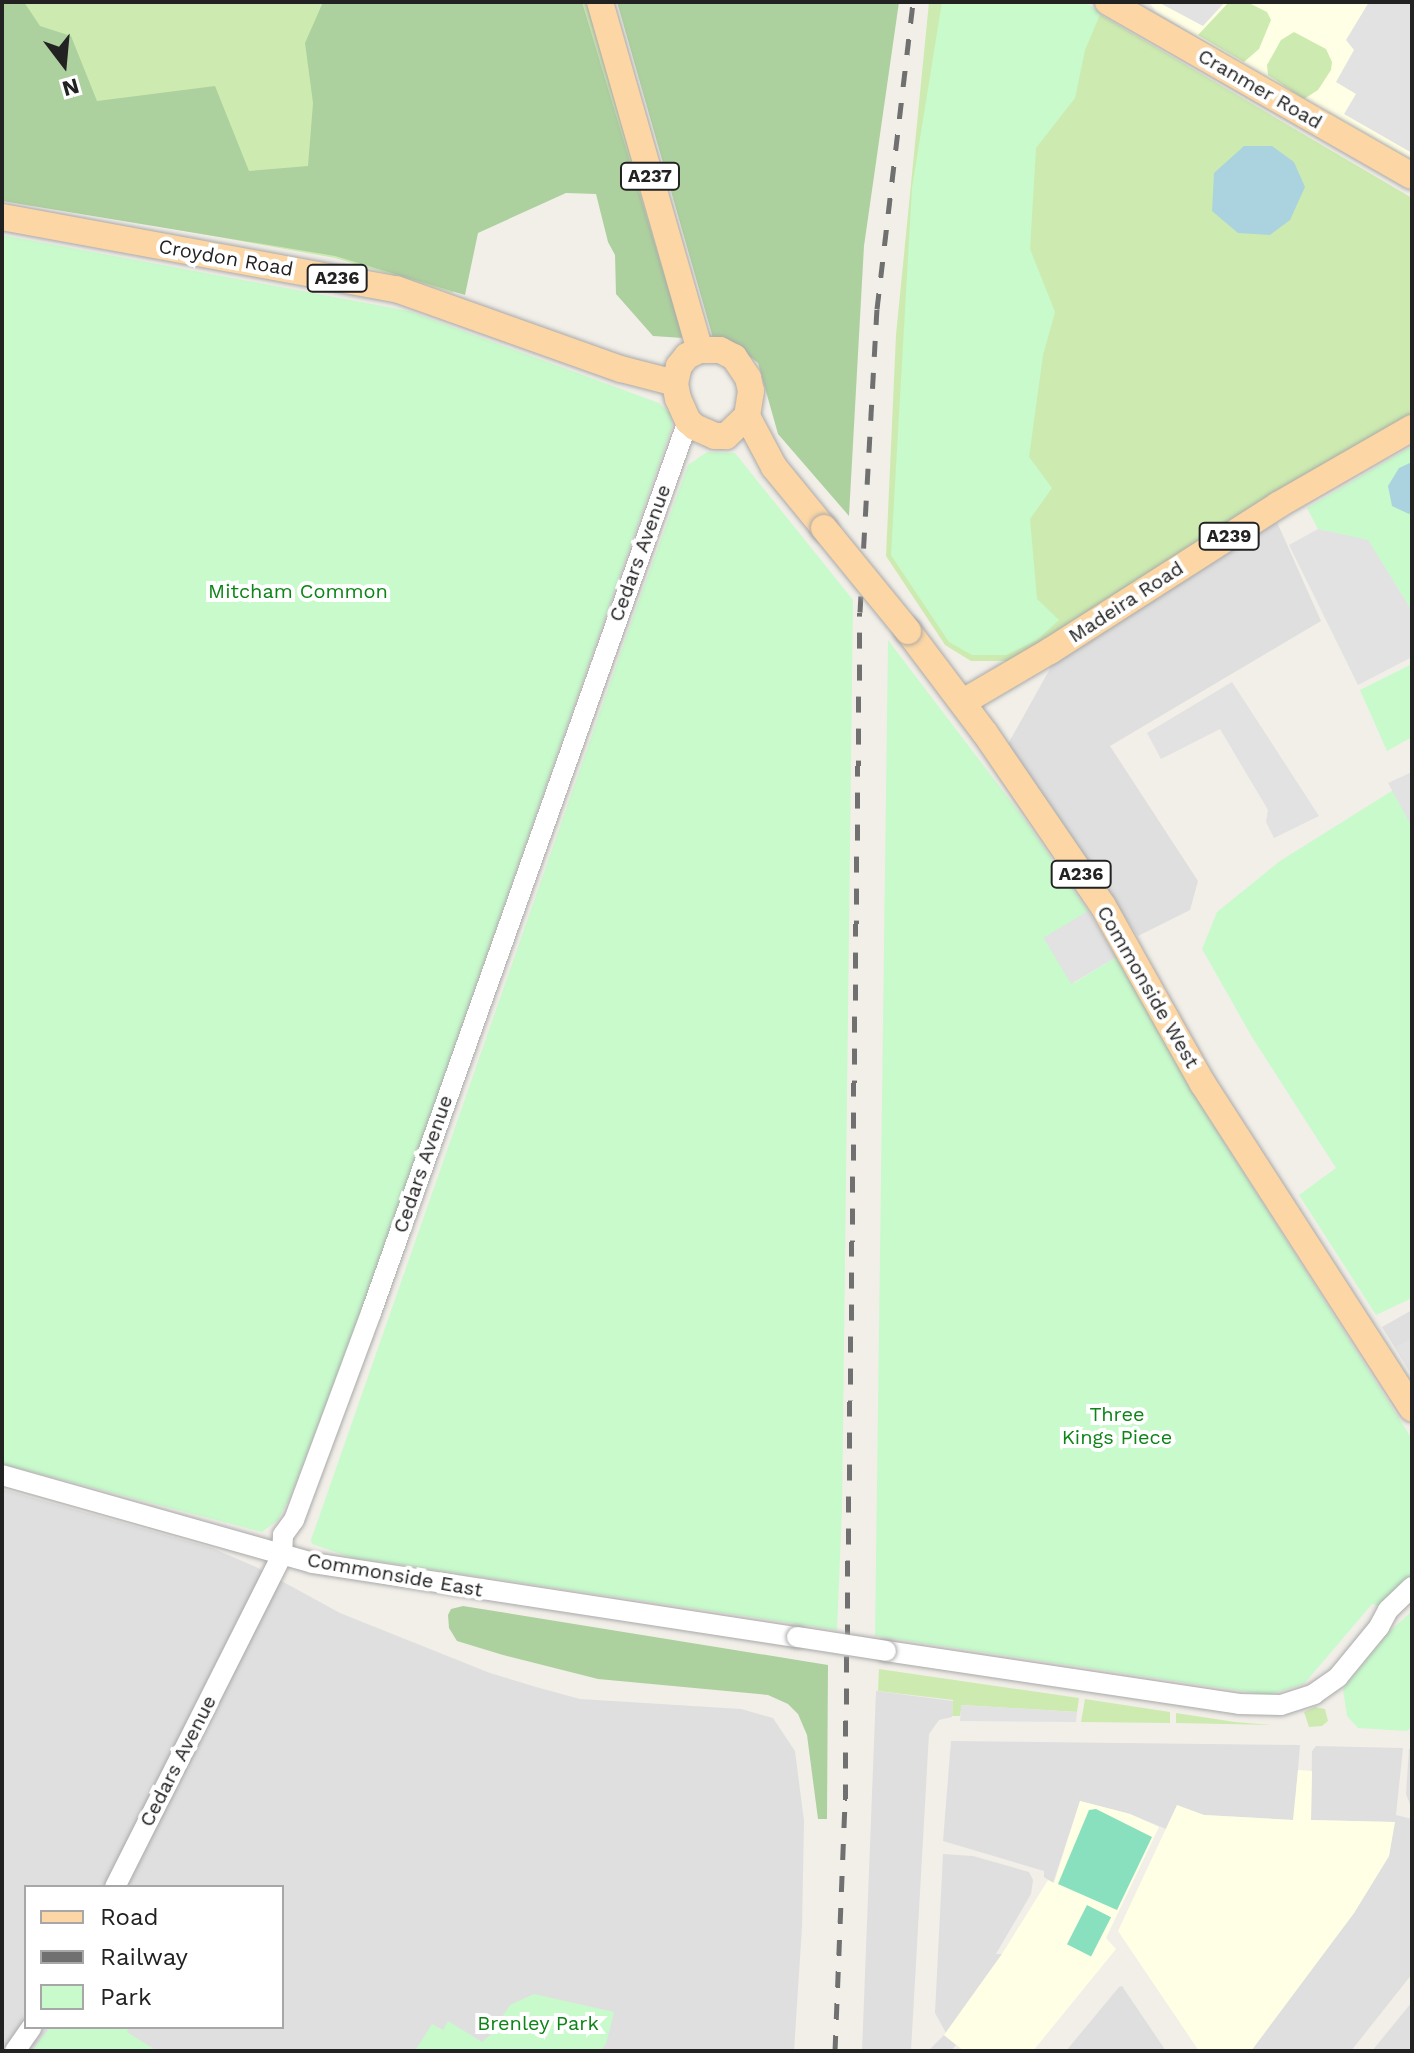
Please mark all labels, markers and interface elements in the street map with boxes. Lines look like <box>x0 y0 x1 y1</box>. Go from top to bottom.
north arrow <box>24 24 104 104</box>
street label: Cranmer Road <box>1194 44 1326 134</box>
text: N <box>59 73 82 102</box>
road number: A237 <box>618 162 682 190</box>
street label: Croydon Road <box>157 234 295 282</box>
road number: A236 <box>305 264 369 292</box>
street label: Cedars Avenue <box>604 481 676 625</box>
road number: A239 <box>1197 522 1261 550</box>
street label: Madeira Road <box>1064 556 1188 648</box>
park label: Mitcham Common <box>208 579 388 603</box>
road number: A236 <box>1049 860 1113 888</box>
street label: Commonside West <box>1092 901 1204 1073</box>
street label: Cedars Avenue <box>388 1092 458 1236</box>
park label: Three Kings Piece <box>1062 1403 1172 1450</box>
street label: Commonside East <box>305 1548 485 1602</box>
street label: Cedars Avenue <box>134 1691 222 1831</box>
legend <box>24 1885 284 2029</box>
text: Road <box>100 1903 159 1931</box>
text: Railway <box>100 1943 188 1971</box>
text: Park <box>100 1983 152 2011</box>
park label: Brenley Park <box>477 2011 599 2035</box>

